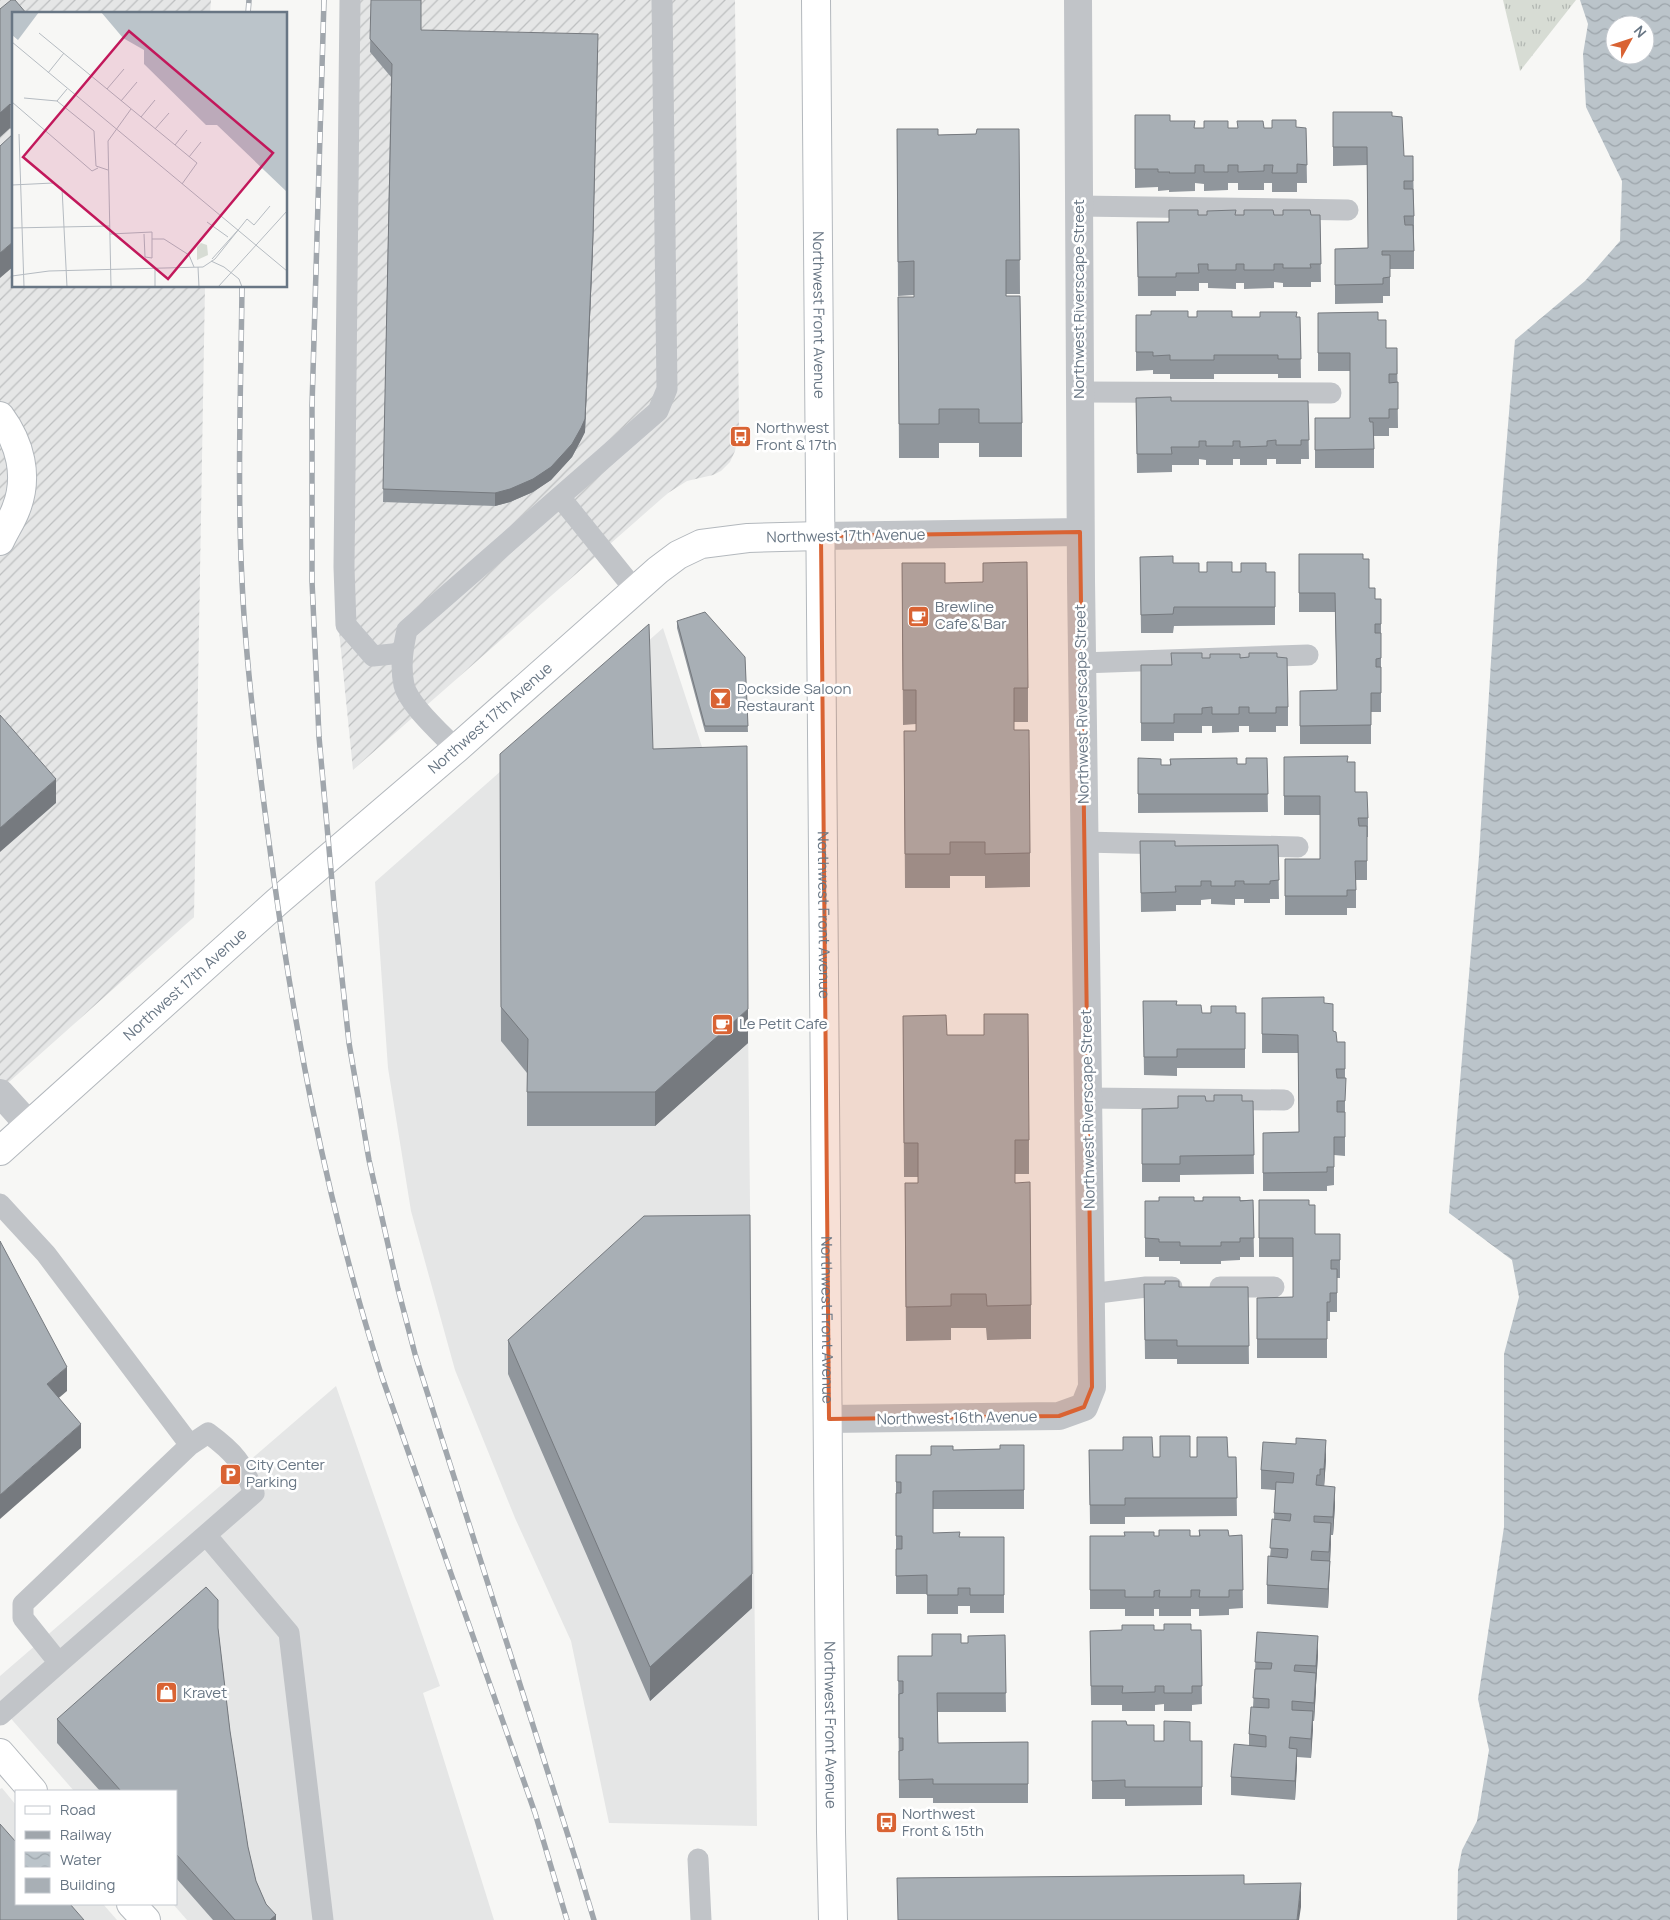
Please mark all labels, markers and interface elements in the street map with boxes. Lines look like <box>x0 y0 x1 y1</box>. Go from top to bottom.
inset map <box>12 12 288 288</box>
north arrow <box>1605 15 1655 65</box>
text: N <box>1630 21 1651 41</box>
street label: Northwest Riverscape Street <box>1068 199 1089 399</box>
street label: Northwest Front Avenue <box>808 231 830 399</box>
place label: Northwest Front & 17th <box>756 417 837 455</box>
bus stop icon: Northwest Front & 17th <box>728 425 752 449</box>
street label: Northwest 17th Avenue <box>766 524 926 547</box>
place label: Brewline Cafe & Bar <box>935 596 1007 634</box>
cafe icon: Brewline Cafe & Bar <box>907 604 931 628</box>
street label: Northwest Riverscape Street <box>1069 604 1094 804</box>
street label: Northwest 17th Avenue <box>423 657 557 778</box>
place label: Dockside Saloon Restaurant <box>737 678 851 716</box>
bar icon: Dockside Saloon Restaurant <box>709 686 733 710</box>
street label: Northwest Front Avenue <box>813 831 835 999</box>
street label: Northwest 17th Avenue <box>119 923 251 1045</box>
street label: Northwest Riverscape Street <box>1075 1009 1100 1209</box>
cafe icon: Le Petit Cafe <box>711 1012 735 1036</box>
place label: Le Petit Cafe <box>739 1013 828 1034</box>
street label: Northwest Front Avenue <box>816 1236 838 1404</box>
street label: Northwest 16th Avenue <box>876 1406 1038 1429</box>
place label: City Center Parking <box>246 1454 326 1492</box>
parking icon: City Center Parking <box>218 1462 242 1486</box>
street label: Northwest Front Avenue <box>819 1641 842 1809</box>
shop icon: Kravet <box>155 1681 179 1705</box>
place label: Kravet <box>183 1682 227 1703</box>
legend <box>15 1790 178 1905</box>
text: Road <box>60 1799 96 1820</box>
place label: Northwest Front & 15th <box>902 1803 984 1841</box>
bus stop icon: Northwest Front & 15th <box>874 1811 898 1835</box>
text: Railway <box>60 1824 112 1845</box>
text: Water <box>60 1849 102 1870</box>
text: Building <box>60 1874 115 1895</box>

